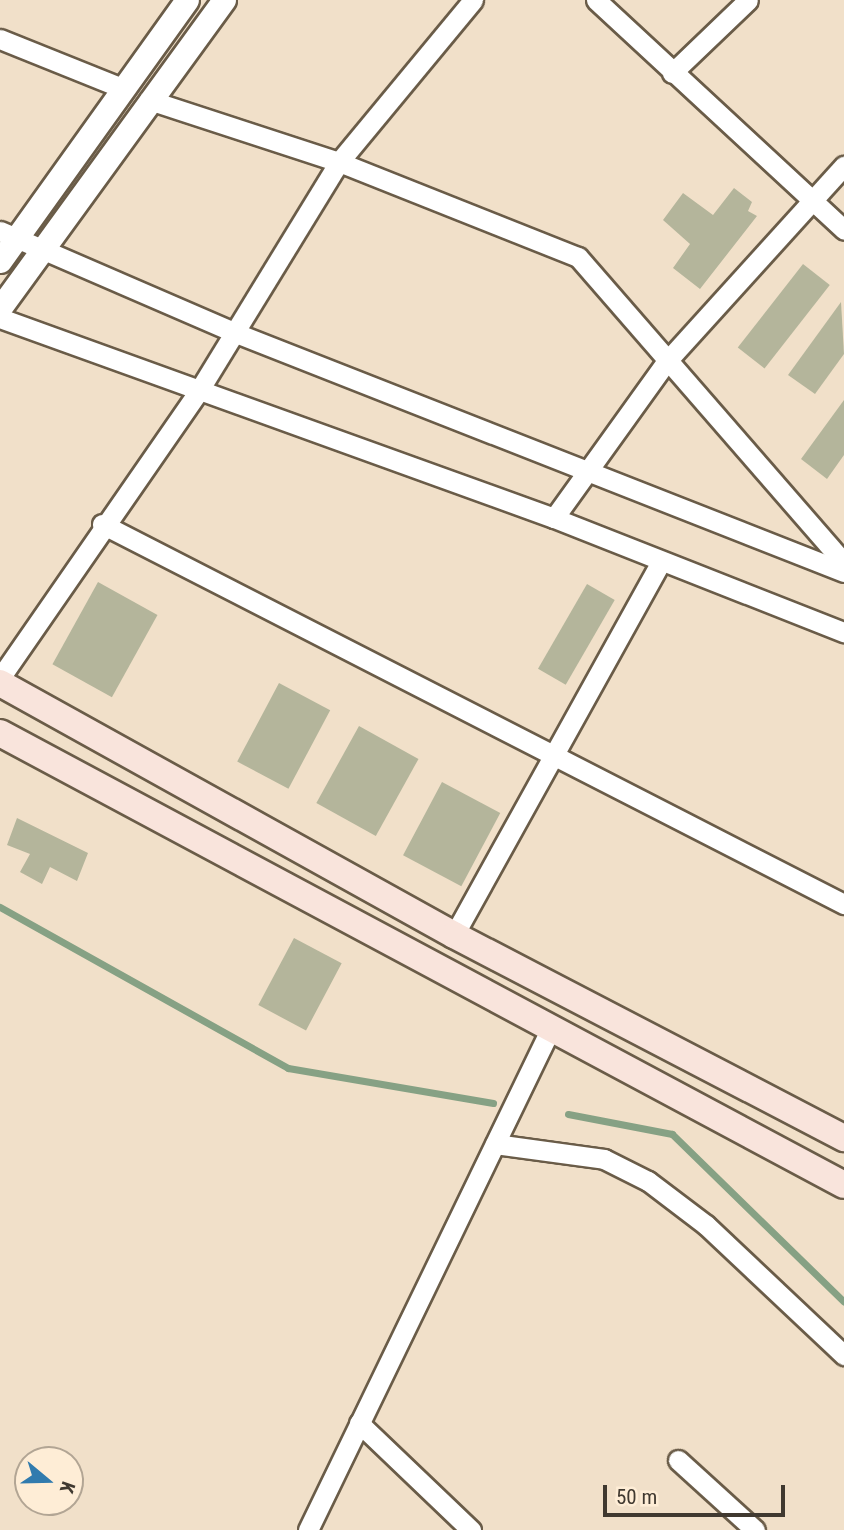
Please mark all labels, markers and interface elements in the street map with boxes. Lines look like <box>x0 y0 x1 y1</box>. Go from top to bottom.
north arrow <box>14 1446 84 1516</box>
scale bar <box>606 1470 788 1514</box>
text: K <box>55 1479 80 1496</box>
text: 50 m <box>616 1485 657 1509</box>

